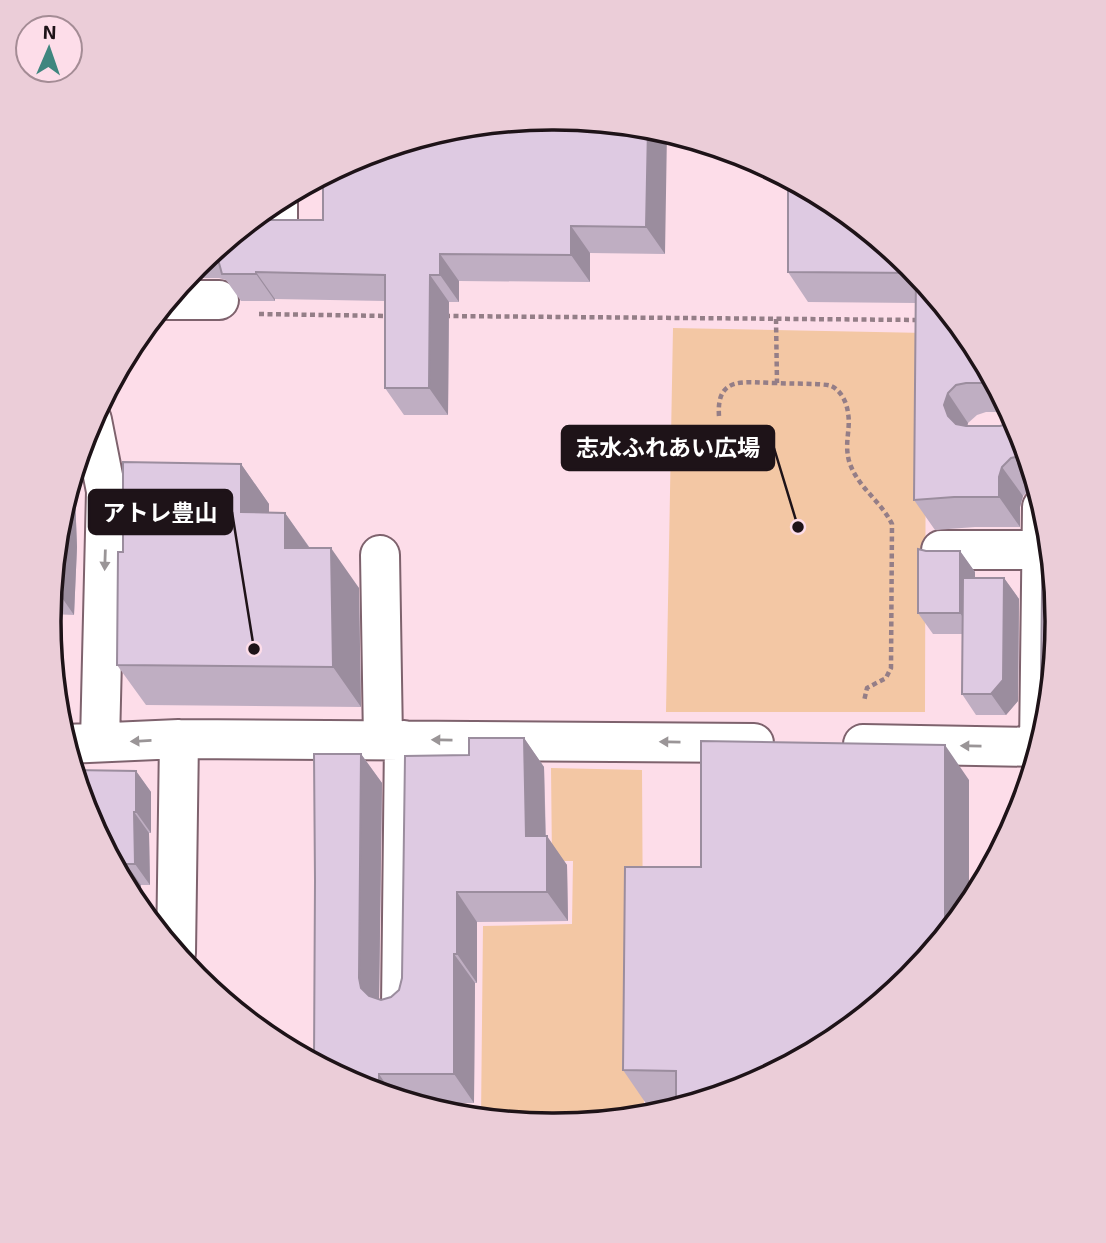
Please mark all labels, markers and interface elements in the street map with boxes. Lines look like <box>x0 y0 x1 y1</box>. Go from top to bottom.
north arrow <box>14 14 84 84</box>
text: N <box>42 20 57 43</box>
callout: 志水ふれあい広場 <box>562 426 774 470</box>
text: 志水ふれあい広場 <box>576 433 760 461</box>
callout: アトレ豊山 <box>89 490 232 534</box>
text: アトレ豊山 <box>103 498 218 526</box>
one-way arrow <box>99 549 110 571</box>
one-way arrow <box>431 734 453 746</box>
one-way arrow <box>130 735 152 746</box>
one-way arrow <box>659 736 681 748</box>
one-way arrow <box>960 740 982 751</box>

